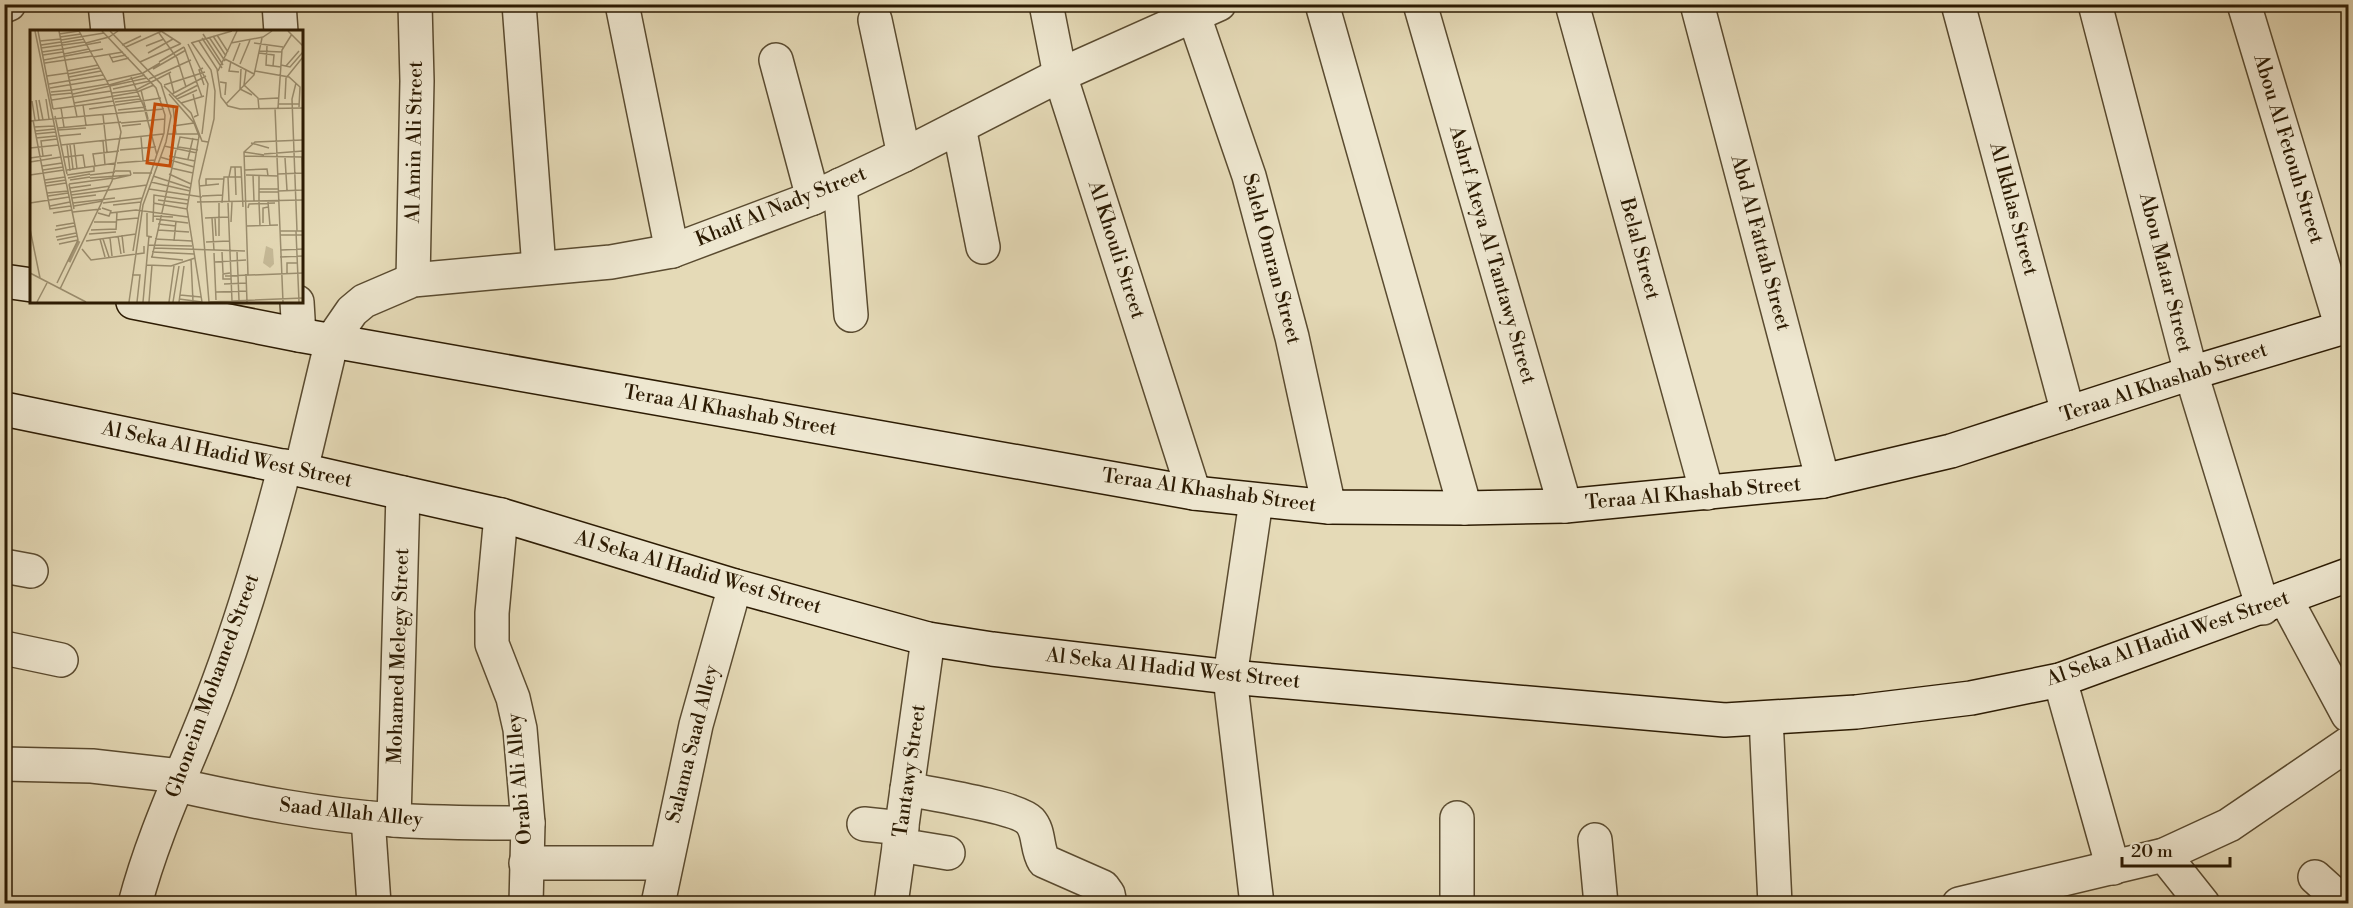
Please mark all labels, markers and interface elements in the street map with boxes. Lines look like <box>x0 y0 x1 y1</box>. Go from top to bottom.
inset map <box>30 30 303 303</box>
street label: Abou Al Fetouh Street <box>2247 50 2329 247</box>
street label: Al Amin Ali Street <box>401 61 429 224</box>
street label: Ashrf Ateya Al Tantawy Street <box>1443 122 1541 387</box>
street label: Al Ikhlas Street <box>1983 139 2043 278</box>
street label: Abd Al Fattah Street <box>1724 151 1795 334</box>
street label: Khalf Al Nady Street <box>692 161 870 253</box>
street label: Saleh Omran Street <box>1236 171 1306 347</box>
street label: Al Khouli Street <box>1082 177 1150 322</box>
street label: Abou Matar Street <box>2133 189 2197 356</box>
street label: Belal Street <box>1613 194 1665 303</box>
street label: Teraa Al Khashab Street <box>2057 338 2271 428</box>
street label: Teraa Al Khashab Street <box>621 380 839 442</box>
street label: Al Seka Al Hadid West Street <box>99 416 355 494</box>
street label: Teraa Al Khashab Street <box>1100 464 1318 518</box>
street label: Teraa Al Khashab Street <box>1584 472 1802 516</box>
street label: Al Seka Al Hadid West Street <box>571 526 824 620</box>
street label: Mohamed Melegy Street <box>383 547 415 765</box>
street label: Ghoneim Mohamed Street <box>161 571 265 801</box>
street label: Al Seka Al Hadid West Street <box>2042 586 2293 693</box>
street label: Al Seka Al Hadid West Street <box>1044 643 1301 695</box>
street label: Salama Saad Alley <box>661 662 725 826</box>
street label: Tantawy Street <box>888 703 932 839</box>
street label: Orabi Ali Alley <box>502 712 538 846</box>
street label: Saad Allah Alley <box>278 793 424 833</box>
scale bar <box>2122 830 2230 868</box>
text: 20 m <box>2131 840 2173 863</box>

